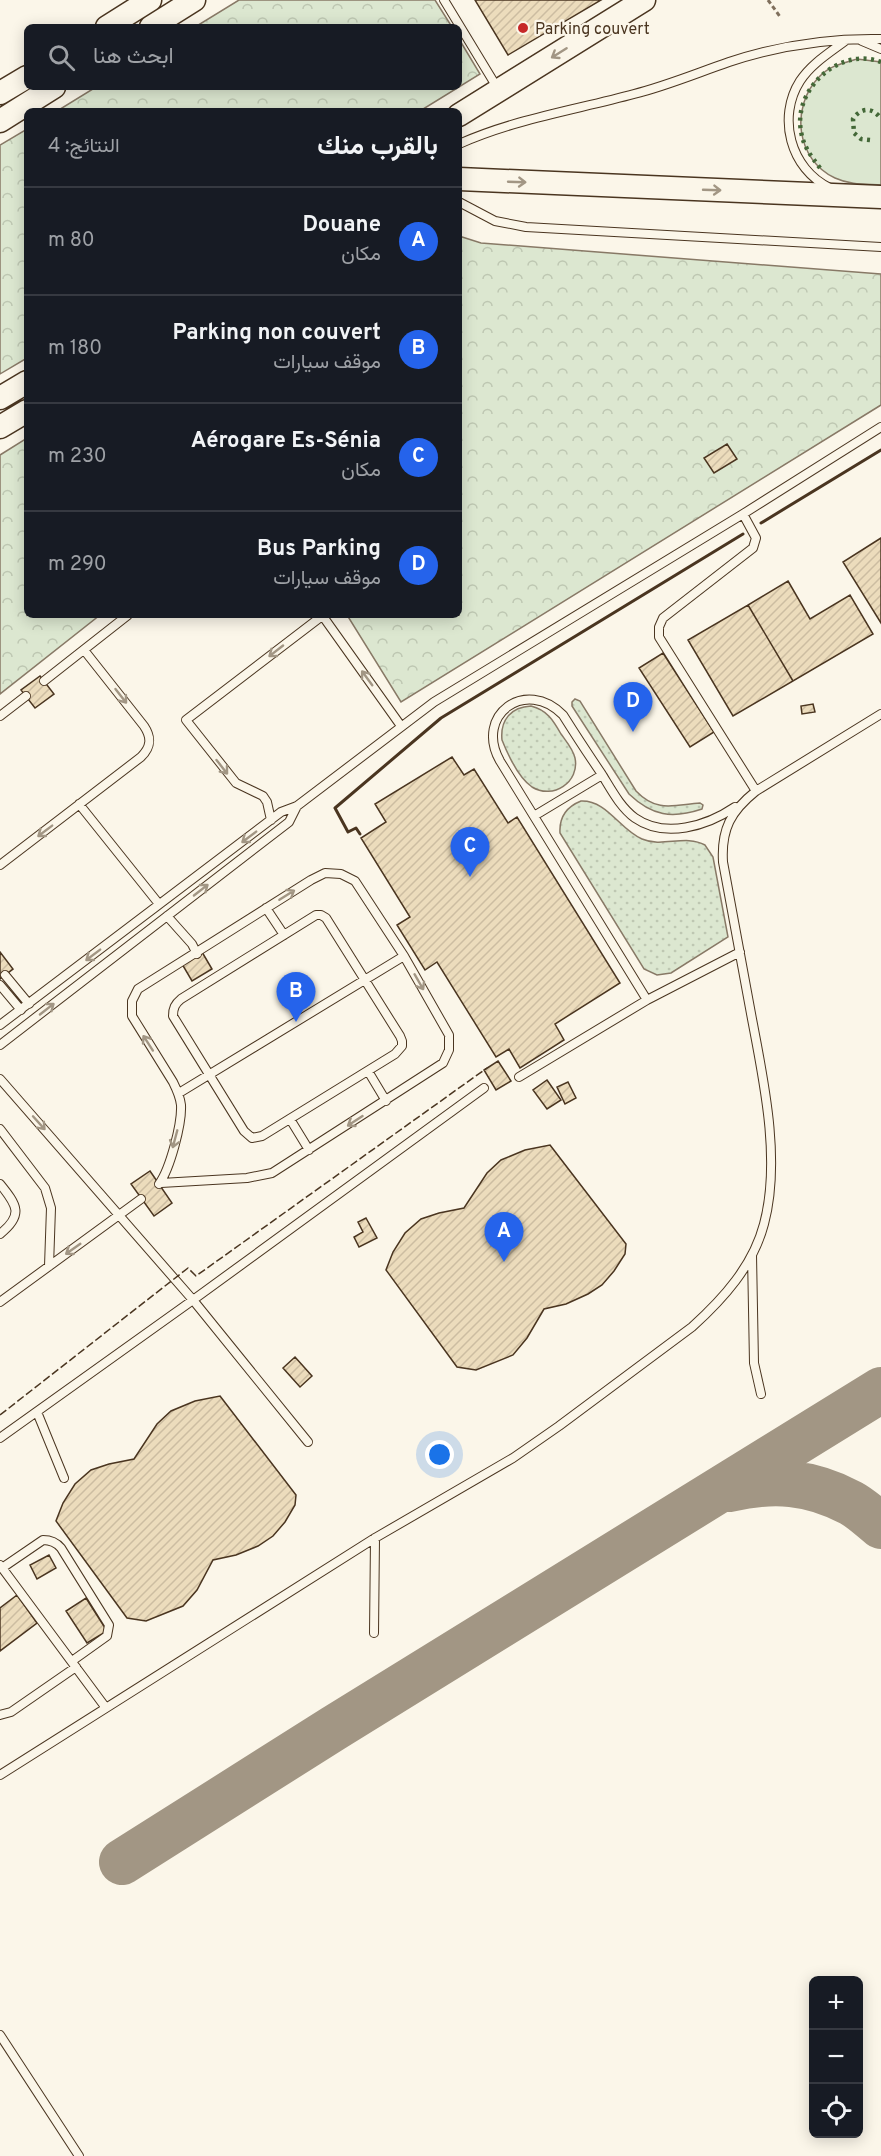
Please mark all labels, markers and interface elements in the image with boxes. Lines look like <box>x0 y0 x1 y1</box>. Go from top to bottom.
place label: Parking couvert <box>535 20 650 40</box>
marker: Parking couvert <box>516 21 530 35</box>
search box <box>24 24 462 90</box>
icon: search <box>45 41 78 74</box>
text: ابحث هنا <box>93 44 174 71</box>
one-way arrow <box>551 47 568 59</box>
text: بالقرب منك <box>317 131 438 164</box>
text: النتائج: 4 <box>48 134 120 160</box>
one-way arrow <box>507 176 527 187</box>
one-way arrow <box>702 184 722 195</box>
text: Douane <box>302 212 381 239</box>
text: 80 m <box>48 228 95 254</box>
text: A <box>411 228 426 254</box>
text: مكان <box>341 242 381 268</box>
text: Parking non couvert <box>173 320 381 347</box>
text: 180 m <box>48 336 102 362</box>
text: B <box>412 336 425 362</box>
text: موقف سيارات <box>273 350 381 376</box>
text: Aérogare Es-Sénia <box>191 428 381 455</box>
text: 230 m <box>48 444 107 470</box>
text: C <box>412 444 425 470</box>
text: مكان <box>341 458 381 484</box>
text: Bus Parking <box>257 536 381 563</box>
text: 290 m <box>48 552 107 578</box>
text: D <box>411 552 426 578</box>
text: موقف سيارات <box>273 566 381 592</box>
one-way arrow <box>268 645 284 658</box>
one-way arrow <box>361 671 373 687</box>
pin: D <box>614 682 652 732</box>
one-way arrow <box>114 688 127 704</box>
one-way arrow <box>216 758 228 774</box>
one-way arrow <box>37 824 53 837</box>
pin: C <box>450 828 490 877</box>
one-way arrow <box>241 830 257 843</box>
one-way arrow <box>192 883 208 896</box>
one-way arrow <box>279 888 296 901</box>
one-way arrow <box>86 948 102 961</box>
pin: B <box>276 972 316 1022</box>
one-way arrow <box>413 973 425 990</box>
one-way arrow <box>38 1003 54 1016</box>
one-way arrow <box>142 1036 154 1052</box>
one-way arrow <box>347 1114 364 1127</box>
one-way arrow <box>32 1115 46 1130</box>
one-way arrow <box>169 1129 180 1148</box>
pin: A <box>484 1212 524 1262</box>
one-way arrow <box>66 1243 82 1255</box>
your location <box>425 1440 454 1469</box>
map controls <box>809 1976 863 2138</box>
button: + <box>809 1976 863 2030</box>
button: − <box>809 2030 863 2084</box>
button: locate <box>809 2084 863 2138</box>

